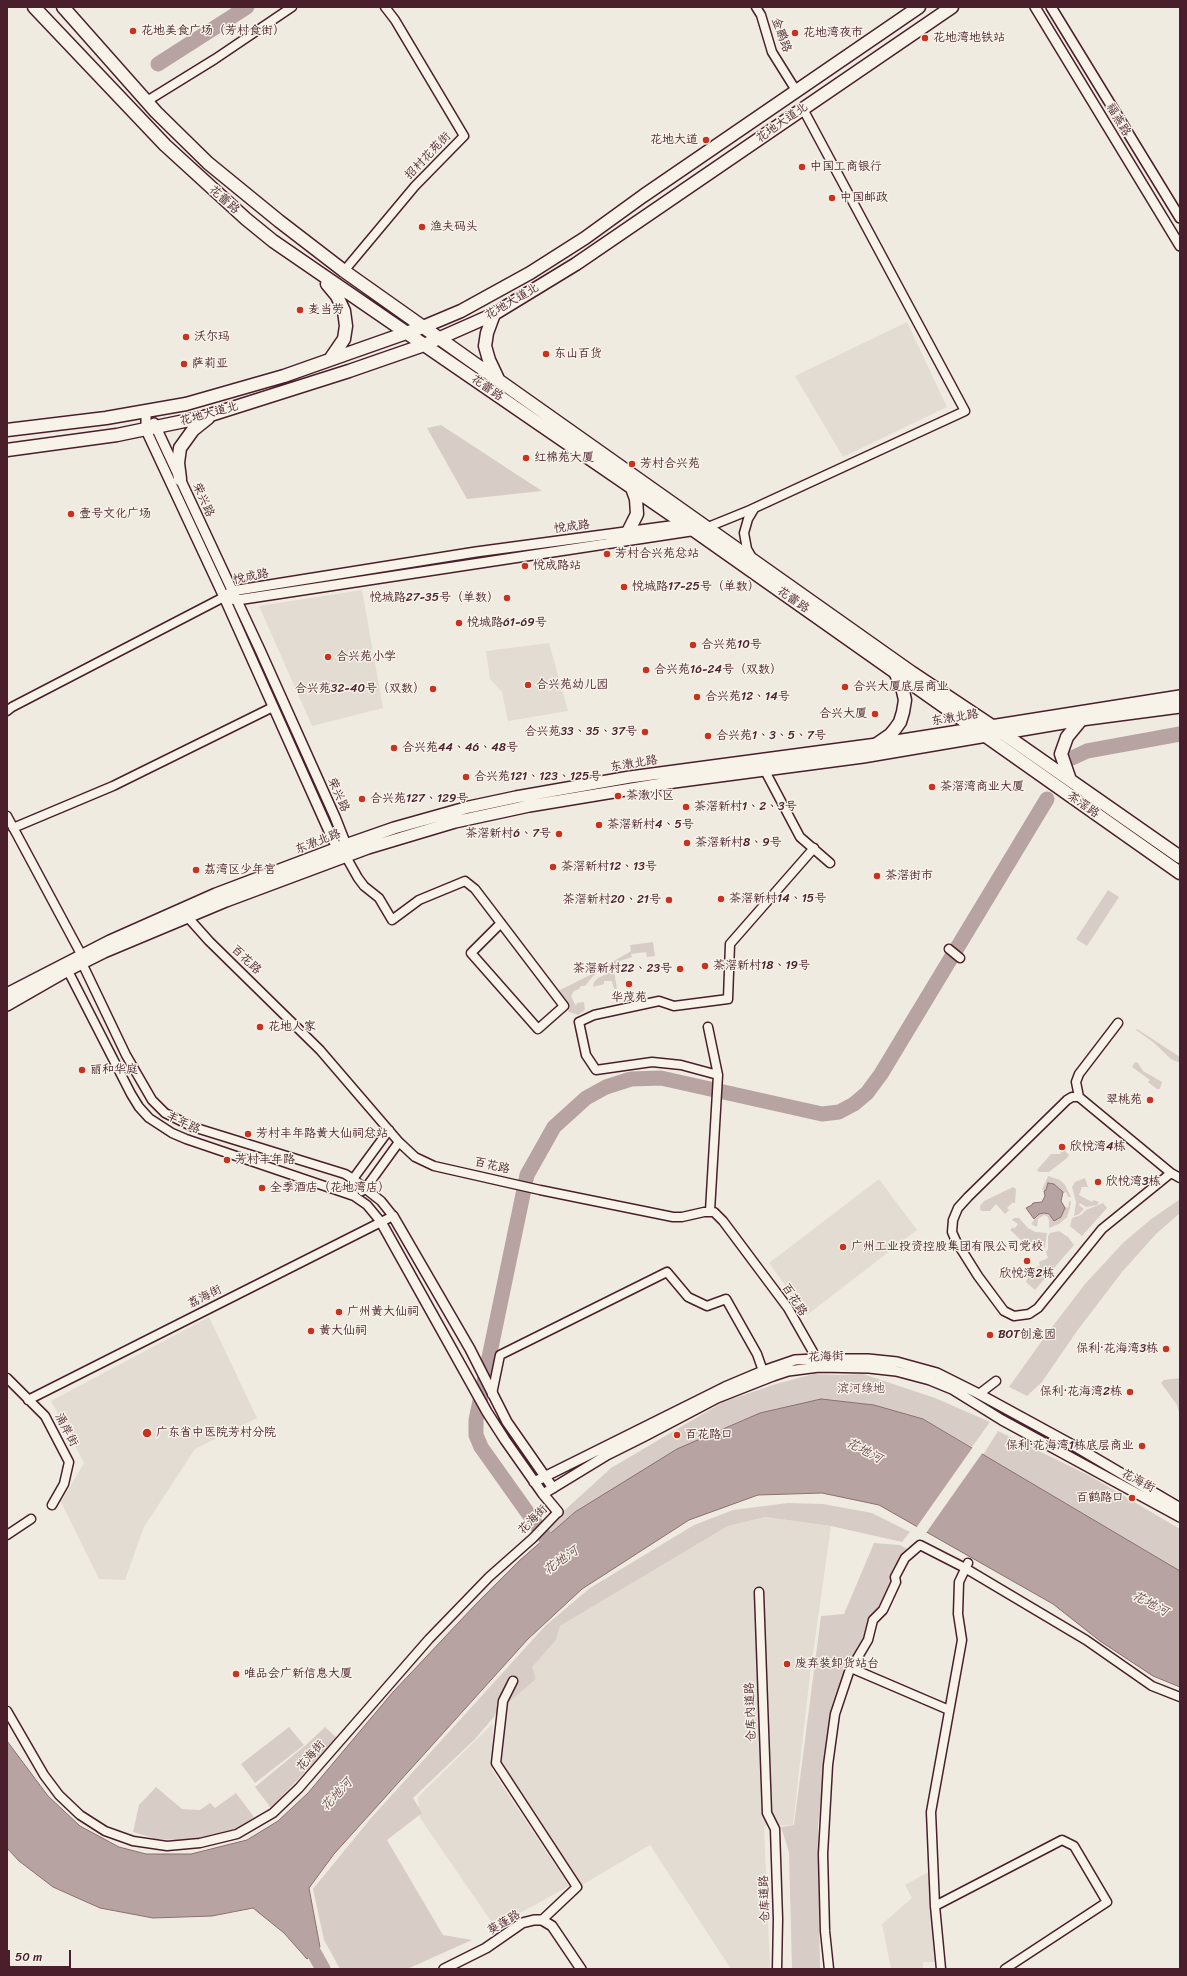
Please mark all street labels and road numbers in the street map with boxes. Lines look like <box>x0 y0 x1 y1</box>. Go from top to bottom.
street label: 金鹏路 <box>768 16 794 54</box>
street label: 花地大道北 <box>753 100 811 146</box>
street label: 福燕路 <box>1103 101 1133 139</box>
street label: 招村花苑街 <box>402 129 454 183</box>
street label: 花蕾路 <box>206 183 242 217</box>
street label: 花地大道北 <box>482 281 542 323</box>
street label: 花蕾路 <box>468 372 506 404</box>
street label: 花地大道北 <box>178 399 240 429</box>
street label: 荣兴路 <box>189 481 217 519</box>
street label: 悦成路 <box>553 518 591 536</box>
street label: 悦成路 <box>232 566 270 588</box>
street label: 花蕾路 <box>774 584 812 616</box>
street label: 东漖北路 <box>930 707 980 729</box>
street label: 东漖北路 <box>609 753 659 775</box>
street label: 荣兴路 <box>324 776 352 814</box>
street label: 茶滘路 <box>1064 789 1102 821</box>
street label: 东漖北路 <box>293 827 343 857</box>
street label: 百花路 <box>228 942 264 978</box>
street label: 丰年路 <box>164 1109 202 1137</box>
street label: 百花路 <box>473 1155 511 1177</box>
street label: 百花路 <box>778 1281 810 1319</box>
street label: 荔海街 <box>186 1282 224 1312</box>
street label: 花海街 <box>808 1349 844 1365</box>
street label: 涌岸街 <box>51 1411 81 1449</box>
street label: 花海街 <box>1119 1466 1157 1496</box>
street label: 花海街 <box>515 1502 551 1538</box>
street label: 仓库内道路 <box>743 1682 759 1742</box>
street label: 花海街 <box>294 1738 328 1774</box>
street label: 仓库道路 <box>757 1875 773 1923</box>
street label: 葵蓬路 <box>485 1908 523 1938</box>

